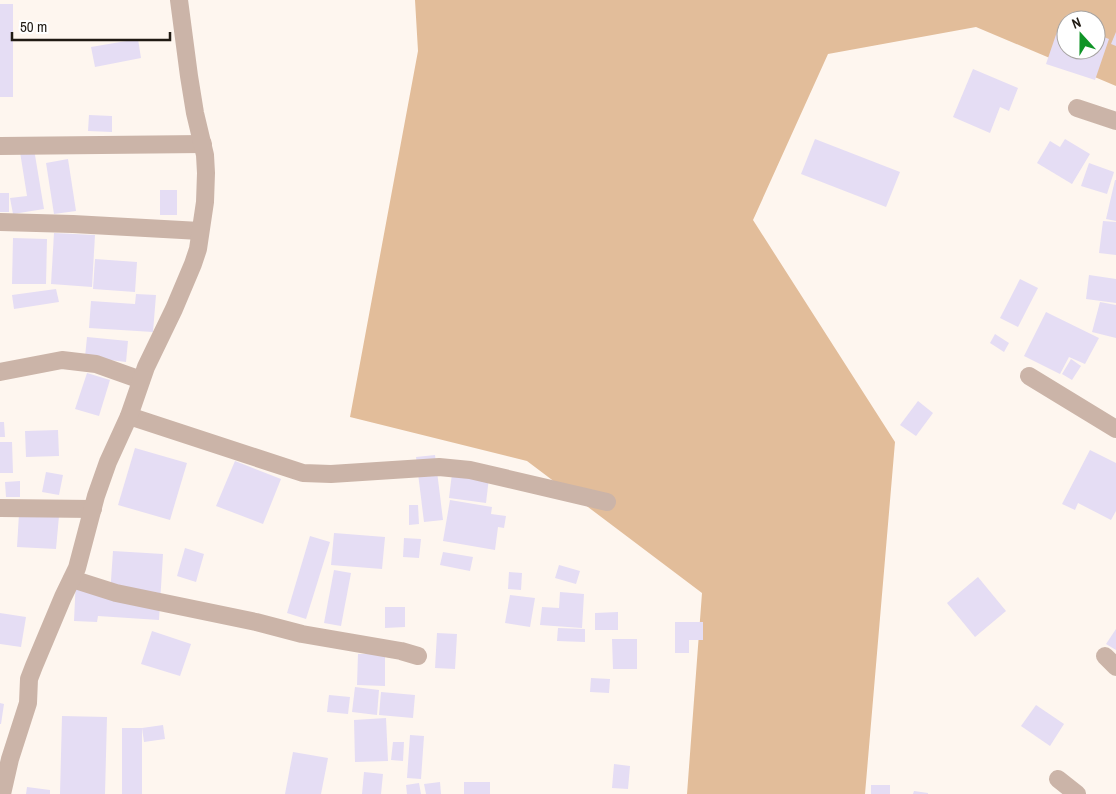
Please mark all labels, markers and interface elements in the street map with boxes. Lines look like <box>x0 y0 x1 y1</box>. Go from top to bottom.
scale bar <box>12 10 170 42</box>
north arrow <box>1056 10 1106 60</box>
text: N <box>1069 13 1083 33</box>
text: 50 m <box>20 16 47 37</box>

